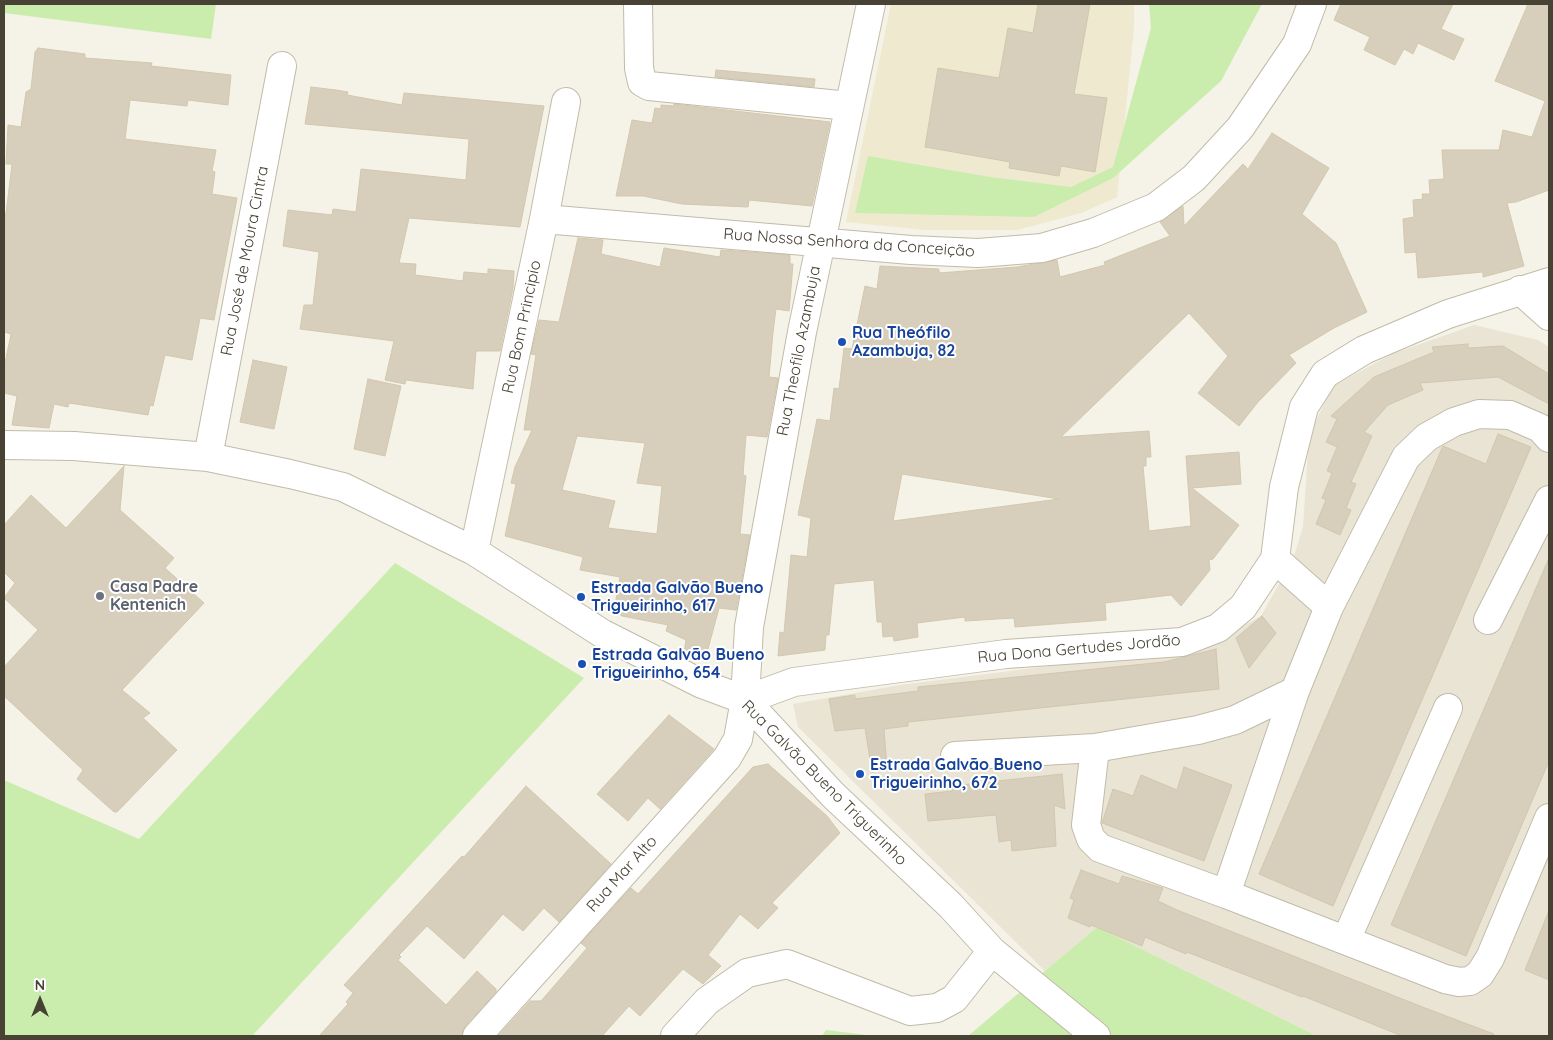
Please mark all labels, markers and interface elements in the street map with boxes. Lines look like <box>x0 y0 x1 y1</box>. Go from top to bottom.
street label: Rua José de Moura Cintra <box>217 165 273 357</box>
street label: Rua Nossa Senhora da Conceição <box>723 225 975 261</box>
street label: Rua Bom Principio <box>499 259 545 395</box>
street label: Rua Theofilo Azambuja <box>773 264 825 438</box>
place label: Rua Theófilo Azambuja, 82 <box>852 323 955 361</box>
marker: Rua Theófilo Azambuja, 82 <box>836 336 848 348</box>
place label: Casa Padre Kentenich <box>110 577 198 615</box>
place label: Estrada Galvão Bueno Trigueirinho, 617 <box>591 578 763 616</box>
marker: Casa Padre Kentenich <box>94 590 106 602</box>
marker: Estrada Galvão Bueno Trigueirinho, 617 <box>575 591 587 603</box>
street label: Rua Dona Gertudes Jordão <box>977 631 1181 667</box>
place label: Estrada Galvão Bueno Trigueirinho, 654 <box>592 645 764 683</box>
marker: Estrada Galvão Bueno Trigueirinho, 654 <box>576 658 588 670</box>
street label: Rua Galvão Bueno Triguerinho <box>737 696 911 870</box>
place label: Estrada Galvão Bueno Trigueirinho, 672 <box>870 755 1042 793</box>
marker: Estrada Galvão Bueno Trigueirinho, 672 <box>854 768 866 780</box>
street label: Rua Mar Alto <box>583 832 661 916</box>
north arrow <box>15 975 65 1025</box>
text: N <box>35 976 45 994</box>

